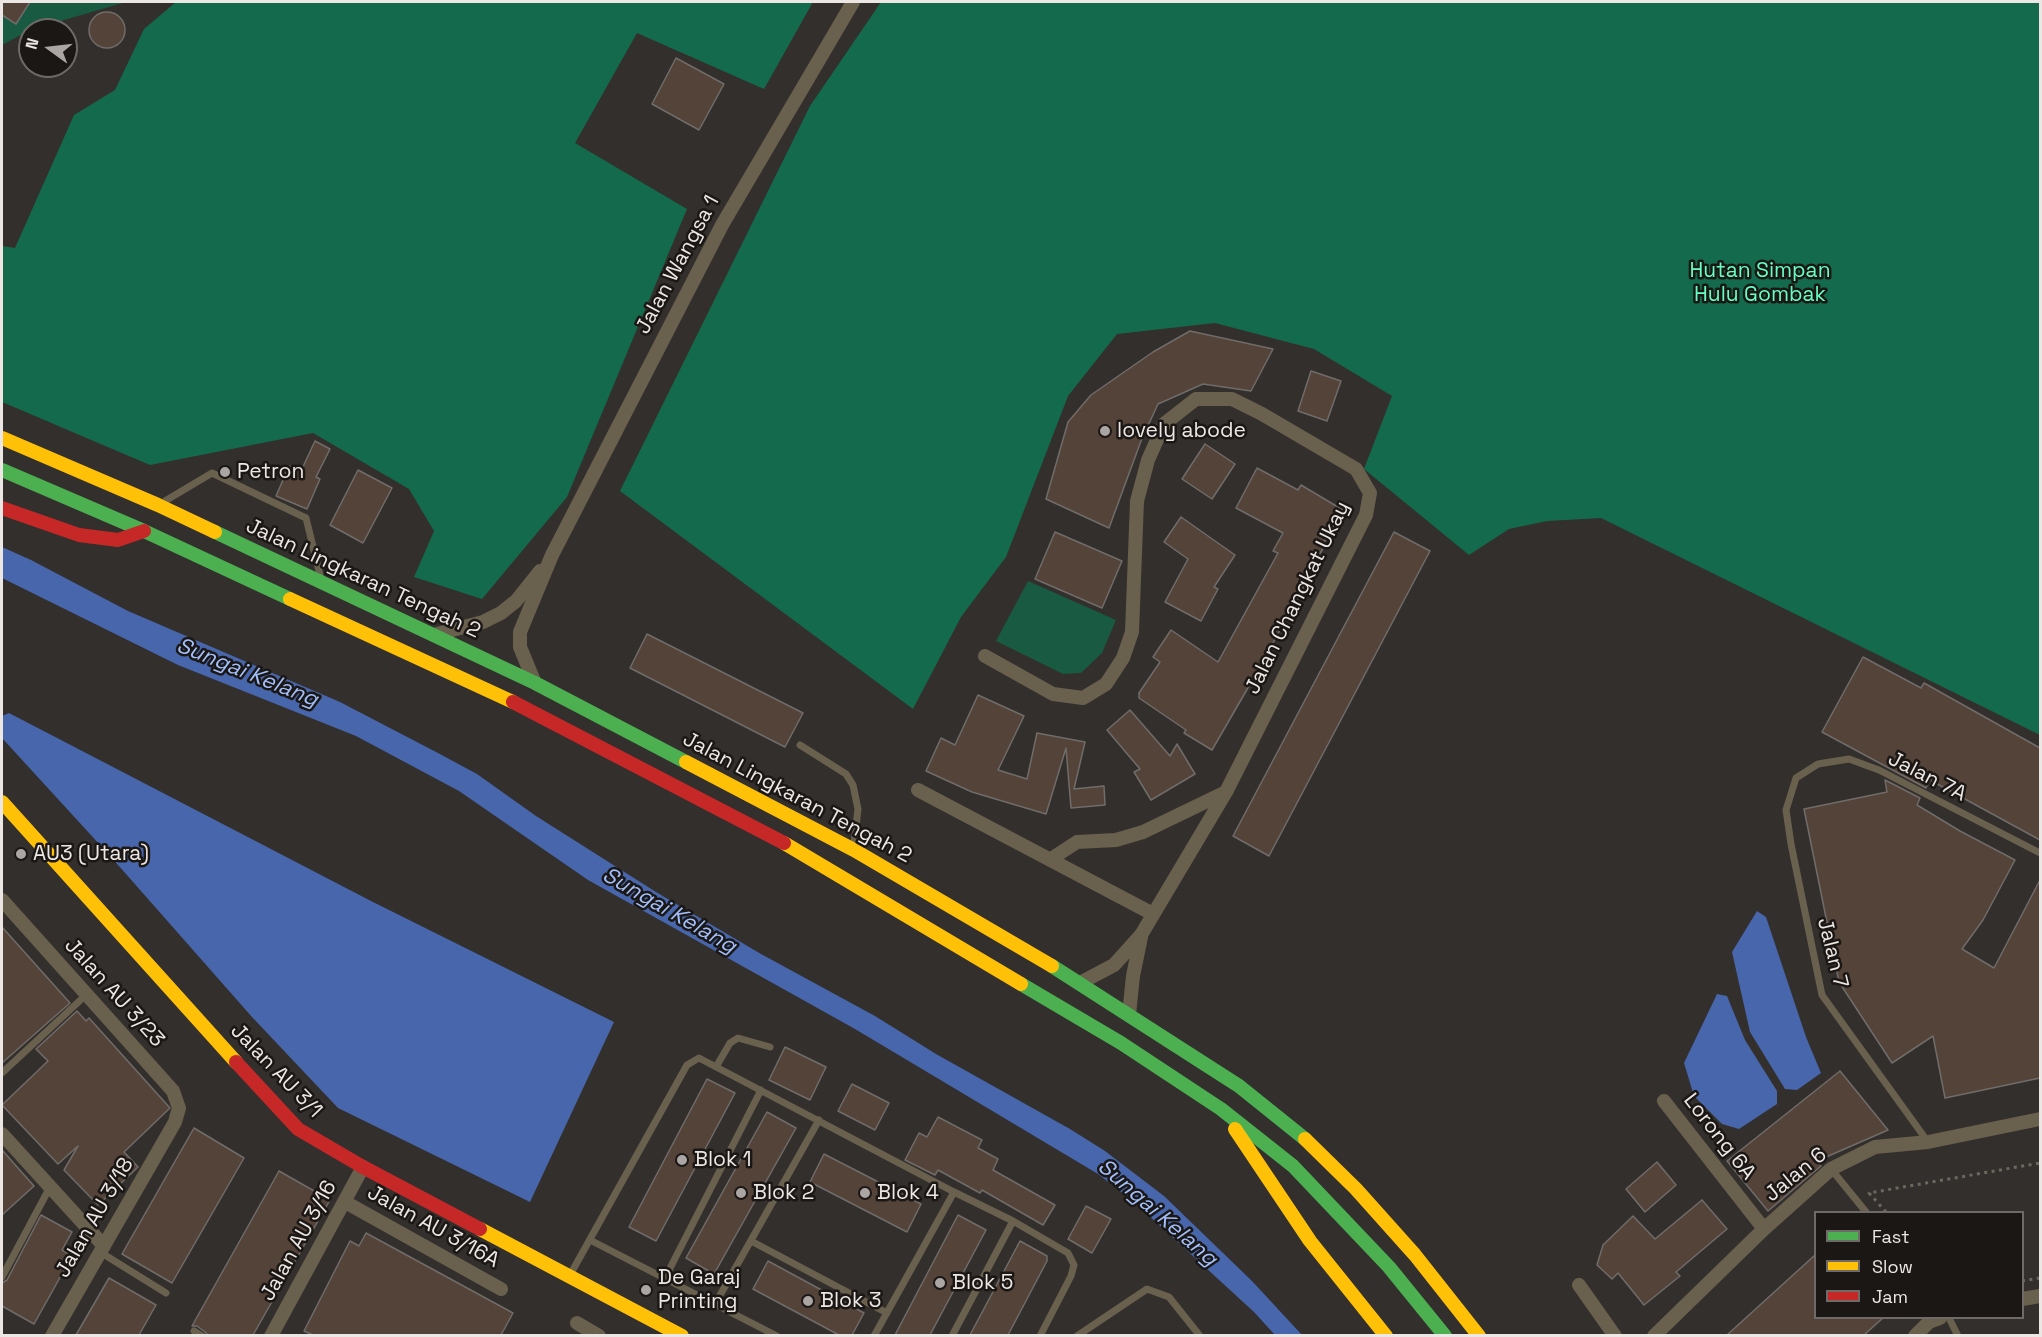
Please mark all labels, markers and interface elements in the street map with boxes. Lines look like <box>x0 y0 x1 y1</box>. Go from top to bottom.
north arrow <box>18 18 78 78</box>
text: N <box>21 36 44 52</box>
street label: Jalan Wangsa 1 <box>631 191 725 339</box>
park label: Hutan Simpan Hulu Gombak <box>1689 258 1831 308</box>
place label: lovely abode <box>1117 418 1246 444</box>
marker: lovely abode <box>1098 424 1112 438</box>
place label: Petron <box>237 459 304 485</box>
marker: Petron <box>218 465 232 479</box>
street label: Jalan Changkat Ukay <box>1240 497 1356 699</box>
street label: Jalan Lingkaran Tengah 2 <box>242 514 484 644</box>
water label: Sungai Kelang <box>173 633 321 713</box>
street label: Jalan Lingkaran Tengah 2 <box>678 727 916 869</box>
street label: Jalan 7A <box>1884 747 1970 807</box>
place label: AU3 (Utara) <box>33 841 149 867</box>
marker: AU3 (Utara) <box>14 847 28 861</box>
water label: Sungai Kelang <box>597 862 741 960</box>
street label: Jalan 7 <box>1811 915 1853 991</box>
street label: Jalan AU 3/23 <box>59 933 169 1053</box>
street label: Jalan AU 3/1 <box>225 1019 327 1123</box>
street label: Lorong 6A <box>1677 1089 1761 1185</box>
street label: Jalan 6 <box>1760 1142 1832 1208</box>
place label: Blok 1 <box>694 1147 751 1173</box>
marker: Blok 1 <box>675 1153 689 1167</box>
street label: Jalan AU 3/18 <box>51 1154 139 1282</box>
water label: Sungai Kelang <box>1092 1154 1222 1272</box>
street label: Jalan AU 3/16 <box>256 1176 342 1306</box>
street label: Jalan AU 3/16A <box>363 1180 503 1274</box>
place label: Blok 2 <box>753 1180 814 1206</box>
place label: Blok 4 <box>877 1180 939 1206</box>
marker: Blok 2 <box>734 1186 748 1200</box>
marker: Blok 4 <box>858 1186 872 1200</box>
legend <box>1814 1211 2024 1319</box>
text: Fast <box>1872 1225 1909 1248</box>
text: Slow <box>1872 1255 1913 1278</box>
place label: De Garaj Printing <box>658 1265 741 1315</box>
place label: Blok 5 <box>952 1270 1013 1296</box>
marker: Blok 5 <box>933 1276 947 1290</box>
marker: De Garaj Printing <box>639 1283 653 1297</box>
text: Jam <box>1872 1285 1908 1308</box>
place label: Blok 3 <box>820 1288 881 1314</box>
marker: Blok 3 <box>801 1294 815 1308</box>

